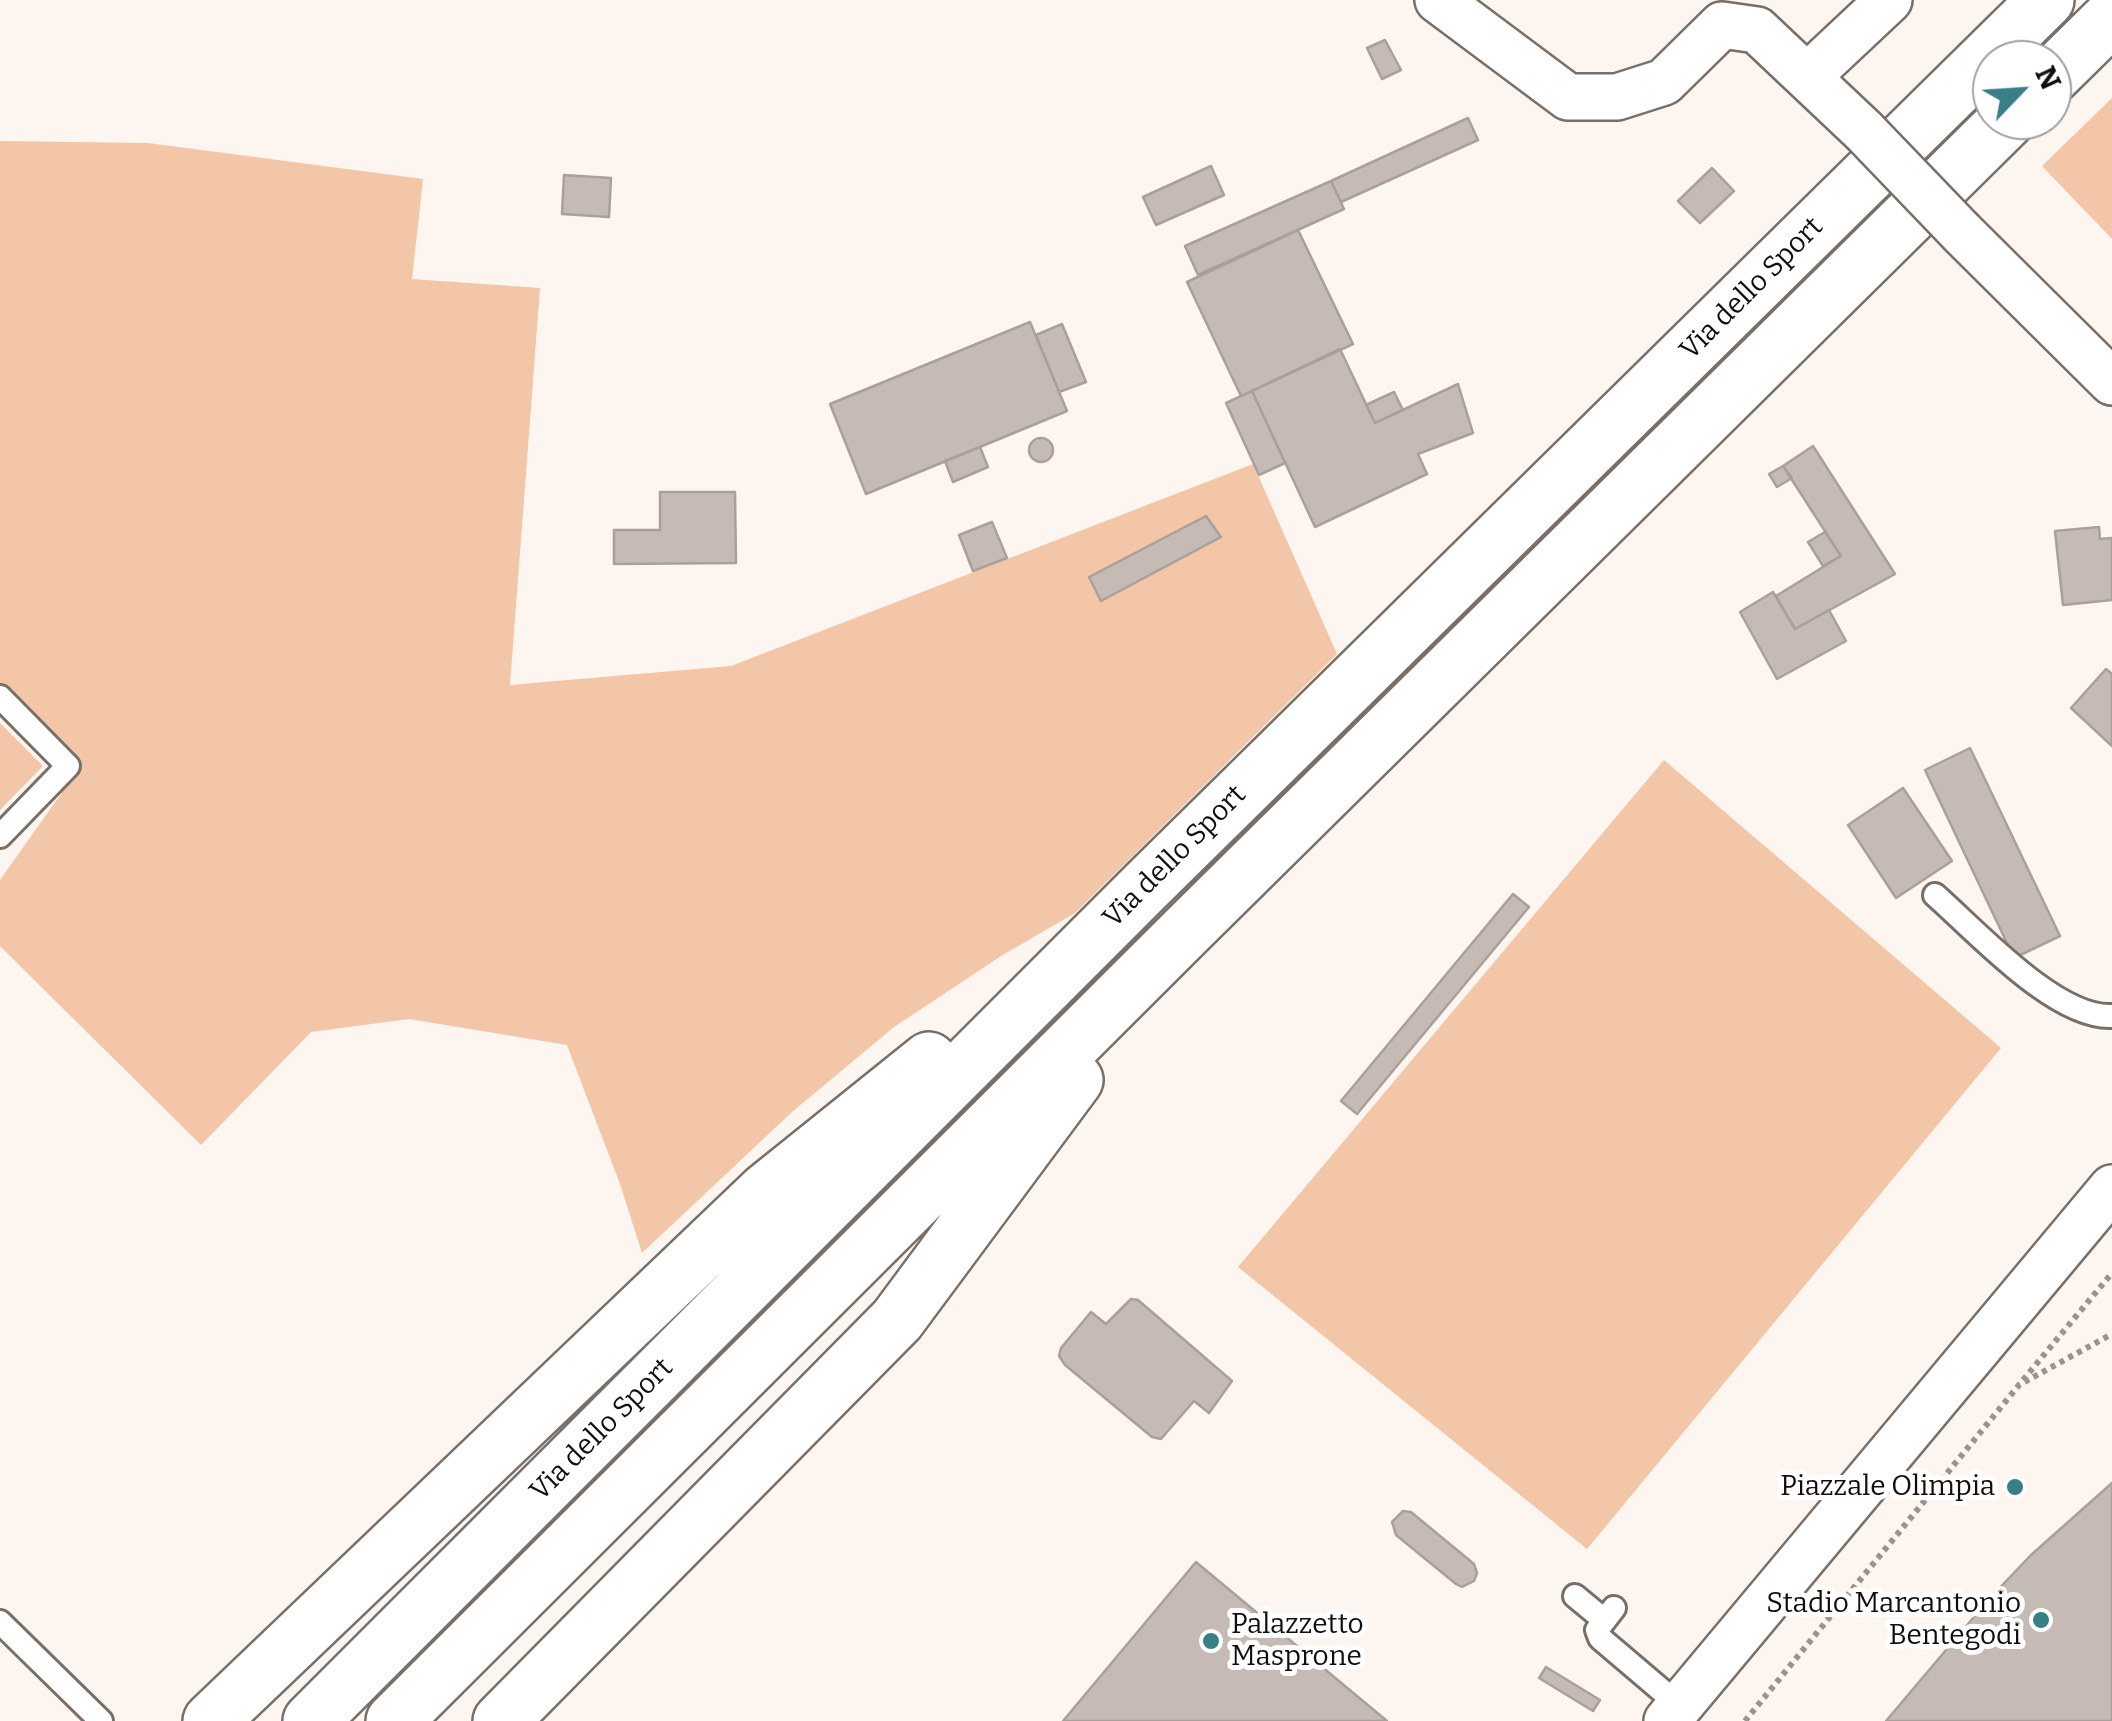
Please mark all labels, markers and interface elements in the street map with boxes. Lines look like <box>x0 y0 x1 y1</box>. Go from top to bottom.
north arrow <box>1972 40 2072 140</box>
text: N <box>2028 61 2067 95</box>
street label: Via dello Sport <box>1674 211 1830 367</box>
street label: Via dello Sport <box>1097 779 1253 935</box>
street label: Via dello Sport <box>524 1352 680 1508</box>
place label: Piazzale Olimpia <box>1780 1470 1995 1504</box>
marker: Piazzale Olimpia <box>2004 1476 2026 1498</box>
place label: Stadio Marcantonio Bentegodi <box>1766 1587 2021 1653</box>
place label: Palazzetto Masprone <box>1231 1608 1364 1674</box>
marker: Stadio Marcantonio Bentegodi <box>2030 1609 2052 1631</box>
marker: Palazzetto Masprone <box>1200 1630 1222 1652</box>

